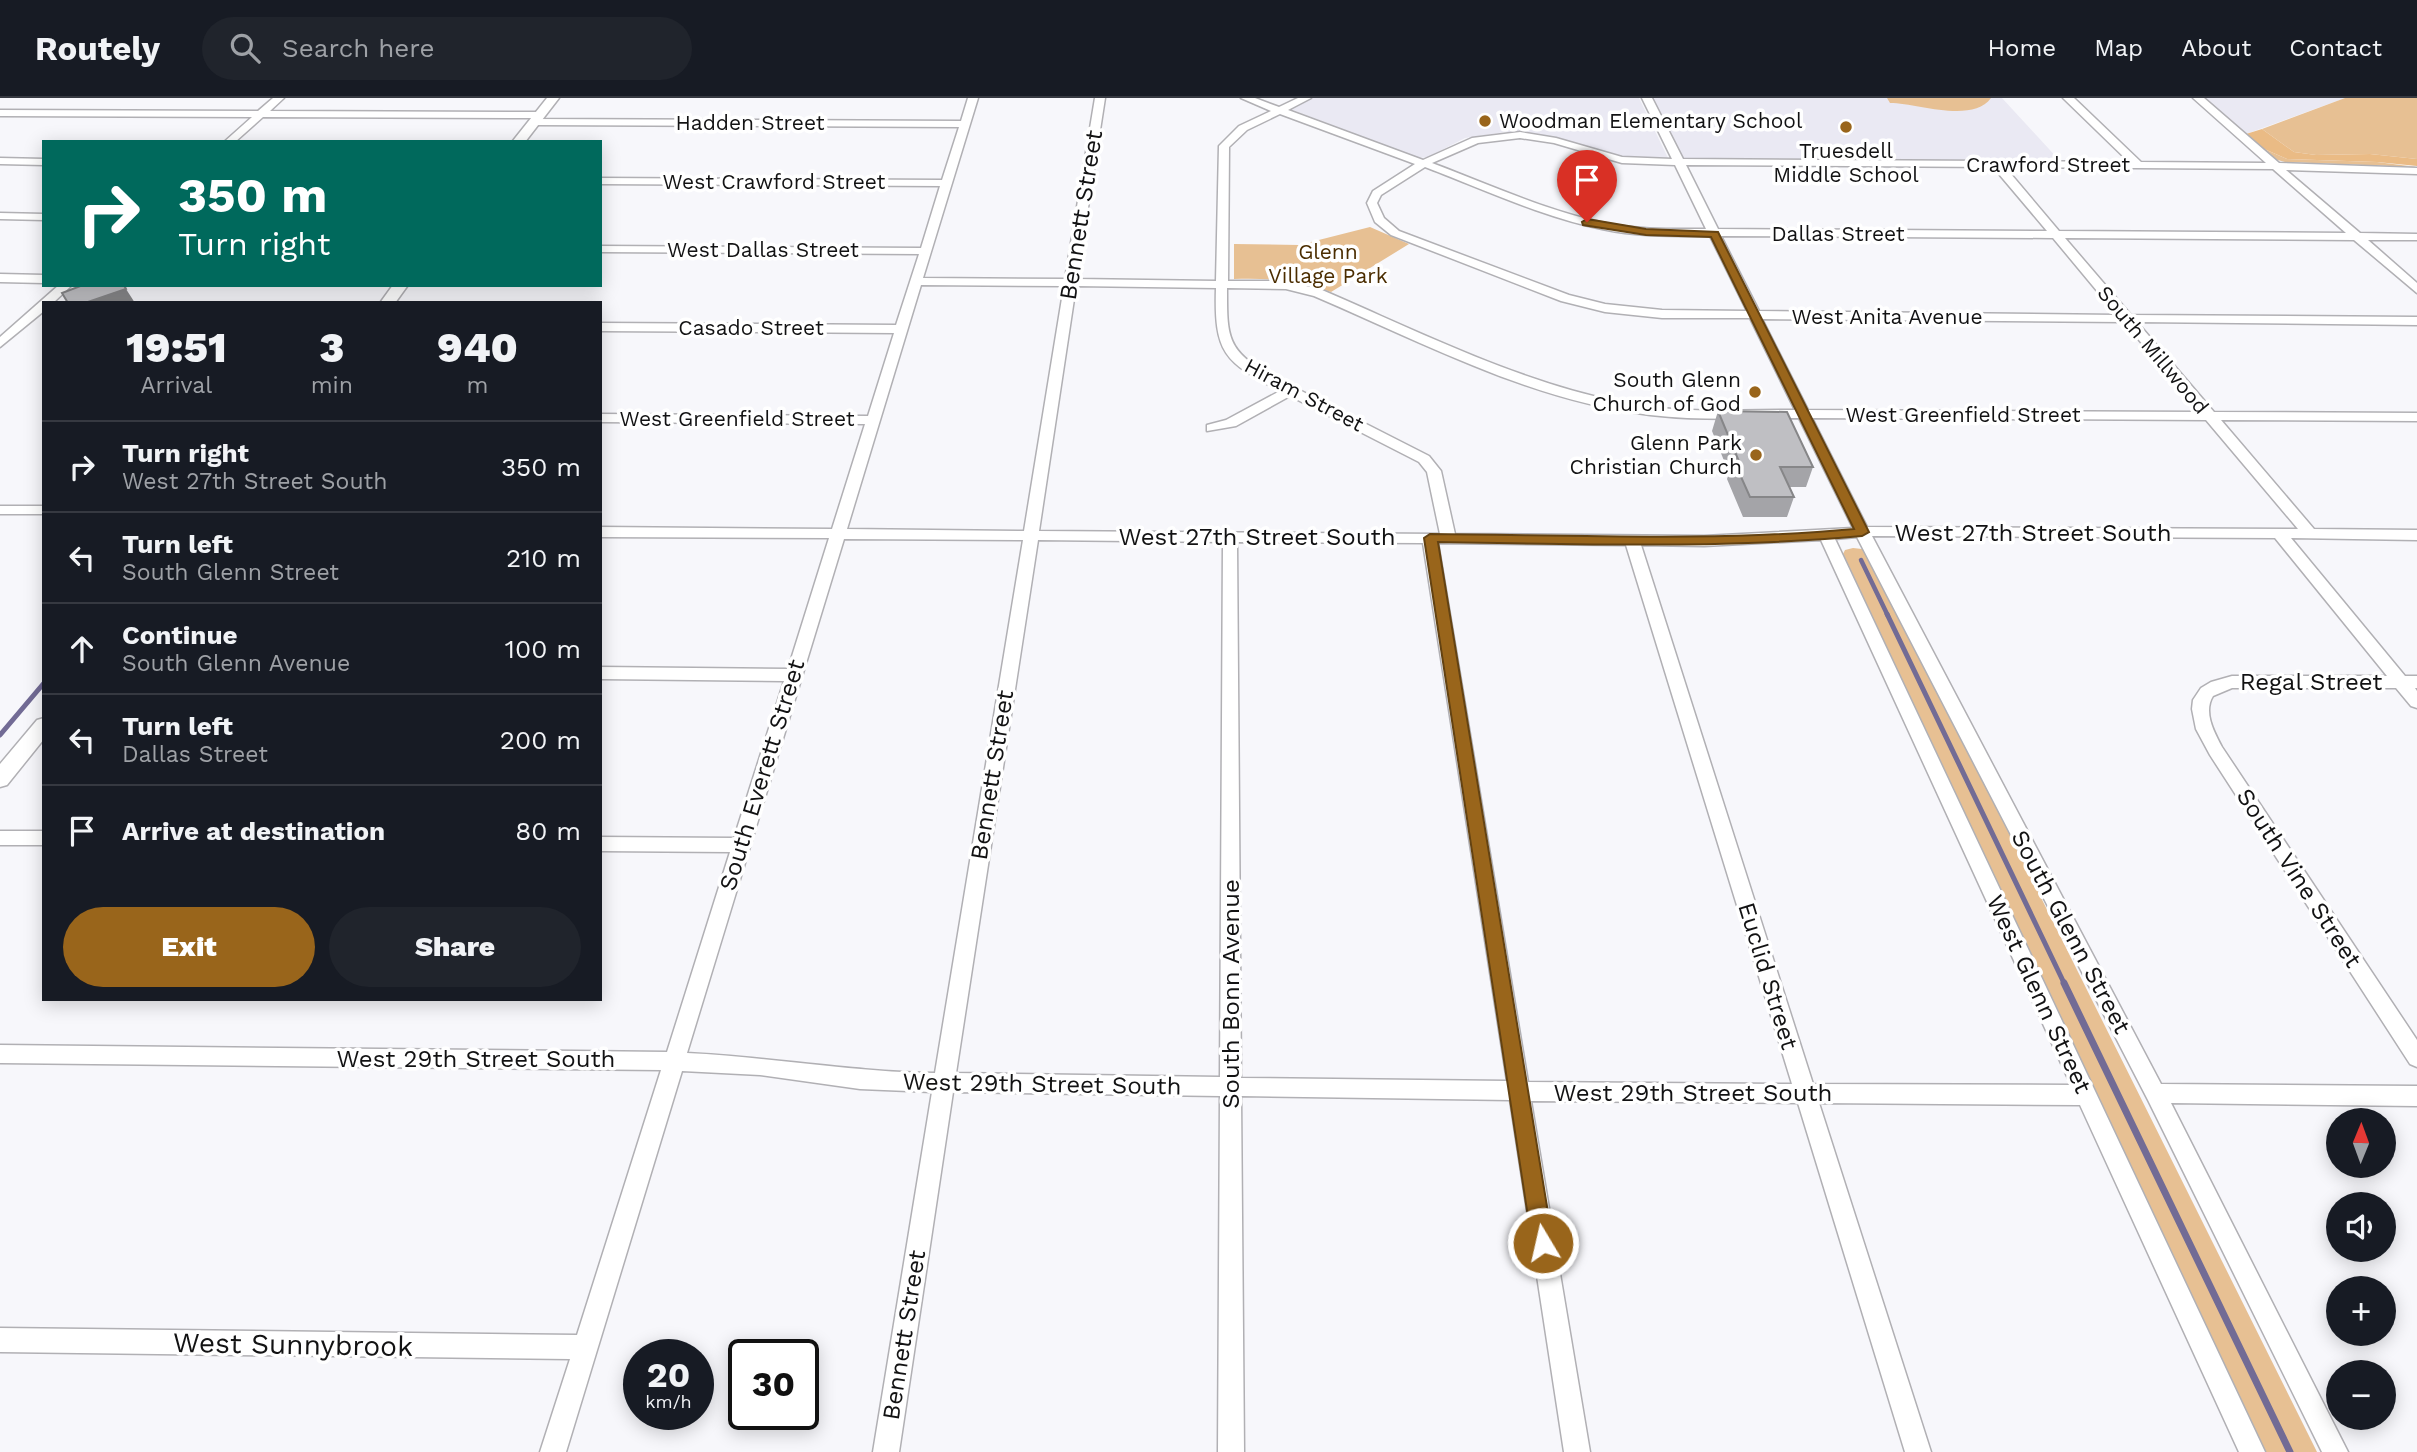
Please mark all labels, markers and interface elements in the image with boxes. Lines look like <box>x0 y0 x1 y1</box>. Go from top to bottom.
search box <box>202 17 692 80</box>
text: Routely <box>35 29 160 68</box>
icon: search <box>226 29 264 67</box>
text: Search here <box>282 33 434 63</box>
text: Home <box>1988 34 2056 62</box>
text: Map <box>2094 34 2143 62</box>
text: About <box>2181 34 2251 62</box>
text: Contact <box>2289 34 2382 62</box>
place label: Woodman Elementary School <box>1499 108 1803 133</box>
street label: Hadden Street <box>676 110 825 135</box>
marker: Woodman Elementary School <box>1477 113 1493 129</box>
marker: Truesdell Middle School <box>1838 119 1854 135</box>
street label: Bennett Street <box>1054 128 1108 302</box>
place label: Truesdell Middle School <box>1773 138 1919 187</box>
pin <box>1557 150 1617 222</box>
street label: Crawford Street <box>1966 152 2130 177</box>
icon: arrive <box>1568 161 1606 199</box>
text: 350 m <box>178 166 327 224</box>
icon: right <box>63 168 154 259</box>
street label: West Crawford Street <box>663 169 886 194</box>
street label: Dallas Street <box>1771 221 1905 246</box>
text: Turn right <box>178 225 330 263</box>
street label: West Dallas Street <box>667 237 859 262</box>
park label: Glenn Village Park <box>1268 239 1388 288</box>
street label: South Millwood <box>2093 281 2214 419</box>
street label: West Anita Avenue <box>1791 304 1983 329</box>
street label: Casado Street <box>678 315 824 340</box>
text: 19:51 <box>126 323 227 372</box>
text: 3 <box>319 323 344 372</box>
text: 940 <box>437 323 518 372</box>
street label: Hiram Street <box>1240 353 1368 437</box>
place label: South Glenn Church of God <box>1593 367 1741 416</box>
text: Arrival <box>140 372 212 399</box>
text: min <box>311 372 353 399</box>
text: m <box>467 372 488 399</box>
marker: South Glenn Church of God <box>1747 384 1763 400</box>
street label: West Greenfield Street <box>1845 402 2081 427</box>
street label: West Greenfield Street <box>619 406 855 431</box>
place label: Glenn Park Christian Church <box>1570 430 1742 479</box>
text: Turn right <box>122 438 249 468</box>
marker: Glenn Park Christian Church <box>1748 447 1764 463</box>
icon: right <box>63 448 101 486</box>
text: 350 m <box>501 452 581 482</box>
text: West 27th Street South <box>122 468 387 495</box>
street label: West 27th Street South <box>1895 519 2171 547</box>
street label: West 27th Street South <box>1119 523 1395 551</box>
text: Turn left <box>122 529 233 559</box>
icon: left <box>63 539 101 577</box>
text: 210 m <box>506 543 581 573</box>
text: South Glenn Street <box>122 559 339 586</box>
text: Continue <box>122 620 238 650</box>
icon: ahead <box>63 630 101 668</box>
text: 100 m <box>505 634 581 664</box>
text: South Glenn Avenue <box>122 650 350 677</box>
street label: South Everett Street <box>713 656 811 894</box>
street label: Regal Street <box>2240 668 2382 696</box>
street label: Bennett Street <box>965 688 1019 862</box>
text: Turn left <box>122 711 233 741</box>
icon: left <box>63 721 101 759</box>
text: 200 m <box>500 725 581 755</box>
text: Dallas Street <box>122 741 268 768</box>
street label: South Vine Street <box>2231 783 2367 973</box>
icon: arrive <box>63 812 101 850</box>
text: Arrive at destination <box>122 816 385 846</box>
text: 80 m <box>515 816 581 846</box>
street label: South Glenn Street <box>2005 825 2137 1039</box>
street label: South Bonn Avenue <box>1217 879 1245 1109</box>
street label: West Glenn Street <box>1981 890 2097 1098</box>
street label: Euclid Street <box>1732 899 1804 1053</box>
button: Exit <box>63 907 315 987</box>
button: Share <box>329 907 581 987</box>
street label: West 29th Street South <box>337 1045 615 1073</box>
street label: West 29th Street South <box>902 1068 1182 1100</box>
street label: West 29th Street South <box>1554 1079 1832 1107</box>
north arrow <box>2326 1108 2396 1178</box>
map controls <box>2326 1108 2396 1430</box>
button: sound <box>2326 1192 2396 1262</box>
position arrow <box>1506 1206 1580 1280</box>
street label: Bennett Street <box>877 1248 931 1422</box>
button: + <box>2326 1276 2396 1346</box>
street label: West Sunnybrook <box>173 1326 413 1363</box>
speed limit sign: 30 <box>728 1339 819 1430</box>
text: 20 <box>647 1354 690 1396</box>
button: − <box>2326 1360 2396 1430</box>
text: km/h <box>645 1391 692 1412</box>

